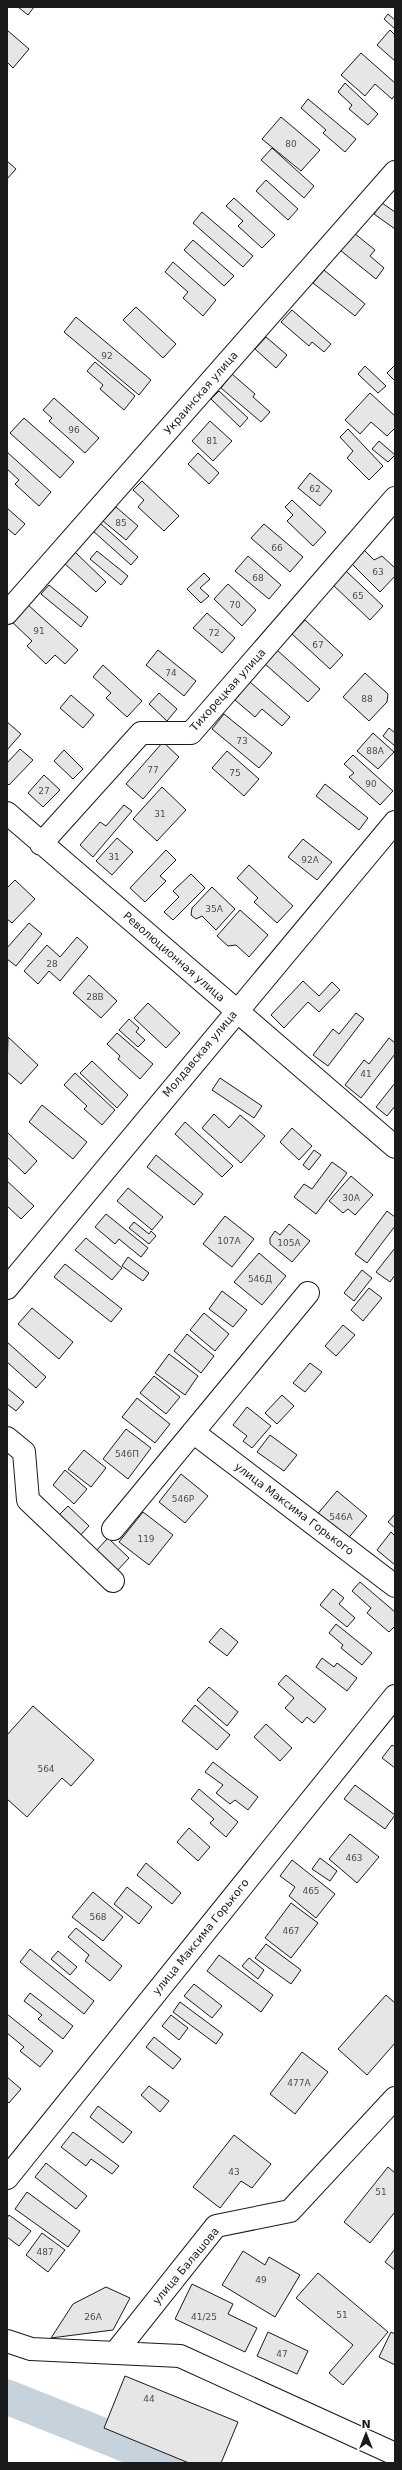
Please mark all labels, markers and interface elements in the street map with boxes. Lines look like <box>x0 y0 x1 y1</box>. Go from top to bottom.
house number: 80 <box>285 139 297 149</box>
street label: Украинская улица <box>161 349 241 437</box>
house number: 92 <box>101 351 113 361</box>
house number: 96 <box>68 425 80 435</box>
house number: 81 <box>206 436 218 446</box>
house number: 62 <box>309 484 321 494</box>
house number: 85 <box>115 518 127 528</box>
house number: 66 <box>271 543 283 553</box>
house number: 63 <box>372 567 384 577</box>
house number: 68 <box>252 573 264 583</box>
house number: 65 <box>352 591 364 601</box>
house number: 70 <box>229 600 241 610</box>
house number: 91 <box>33 626 45 636</box>
house number: 72 <box>208 628 220 638</box>
house number: 67 <box>312 640 324 650</box>
street label: Тихорецкая улица <box>187 646 269 735</box>
house number: 74 <box>165 668 177 678</box>
house number: 88 <box>361 694 373 704</box>
house number: 73 <box>236 736 248 746</box>
house number: 88А <box>366 746 385 756</box>
house number: 77 <box>147 765 159 775</box>
house number: 75 <box>229 768 241 778</box>
house number: 90 <box>365 779 377 789</box>
house number: 27 <box>38 786 50 796</box>
house number: 31 <box>154 809 166 819</box>
house number: 31 <box>108 852 120 862</box>
house number: 92А <box>301 855 320 865</box>
house number: 35А <box>205 904 224 914</box>
street label: Революционная улица <box>121 909 227 1005</box>
house number: 28 <box>46 959 58 969</box>
house number: 28В <box>86 992 104 1002</box>
street label: Молдавская улица <box>160 1008 240 1100</box>
house number: 41 <box>360 1069 372 1079</box>
house number: 30А <box>342 1193 361 1203</box>
house number: 107А <box>217 1236 242 1246</box>
house number: 105А <box>277 1238 302 1248</box>
house number: 546Д <box>248 1274 272 1284</box>
house number: 546П <box>115 1449 139 1459</box>
street label: улица Максима Горького <box>232 1460 356 1558</box>
house number: 546Р <box>172 1494 195 1504</box>
house number: 546А <box>329 1512 354 1522</box>
house number: 119 <box>137 1534 155 1544</box>
house number: 564 <box>37 1764 55 1774</box>
house number: 463 <box>345 1853 363 1863</box>
street label: улица Максима Горького <box>150 1876 252 1998</box>
house number: 465 <box>302 1886 320 1896</box>
house number: 568 <box>89 1912 107 1922</box>
house number: 467 <box>282 1926 300 1936</box>
house number: 477А <box>287 2078 312 2088</box>
house number: 43 <box>228 2167 240 2177</box>
house number: 51 <box>375 2187 387 2197</box>
street label: улица Балашова <box>150 2225 222 2307</box>
house number: 487 <box>36 2247 54 2257</box>
house number: 49 <box>255 2275 267 2285</box>
house number: 51 <box>336 2310 348 2320</box>
house number: 26А <box>84 2312 103 2322</box>
house number: 41/25 <box>191 2312 217 2322</box>
house number: 47 <box>276 2349 288 2359</box>
house number: 44 <box>143 2394 155 2404</box>
north arrow <box>346 2414 386 2454</box>
text: N <box>361 2418 371 2431</box>

